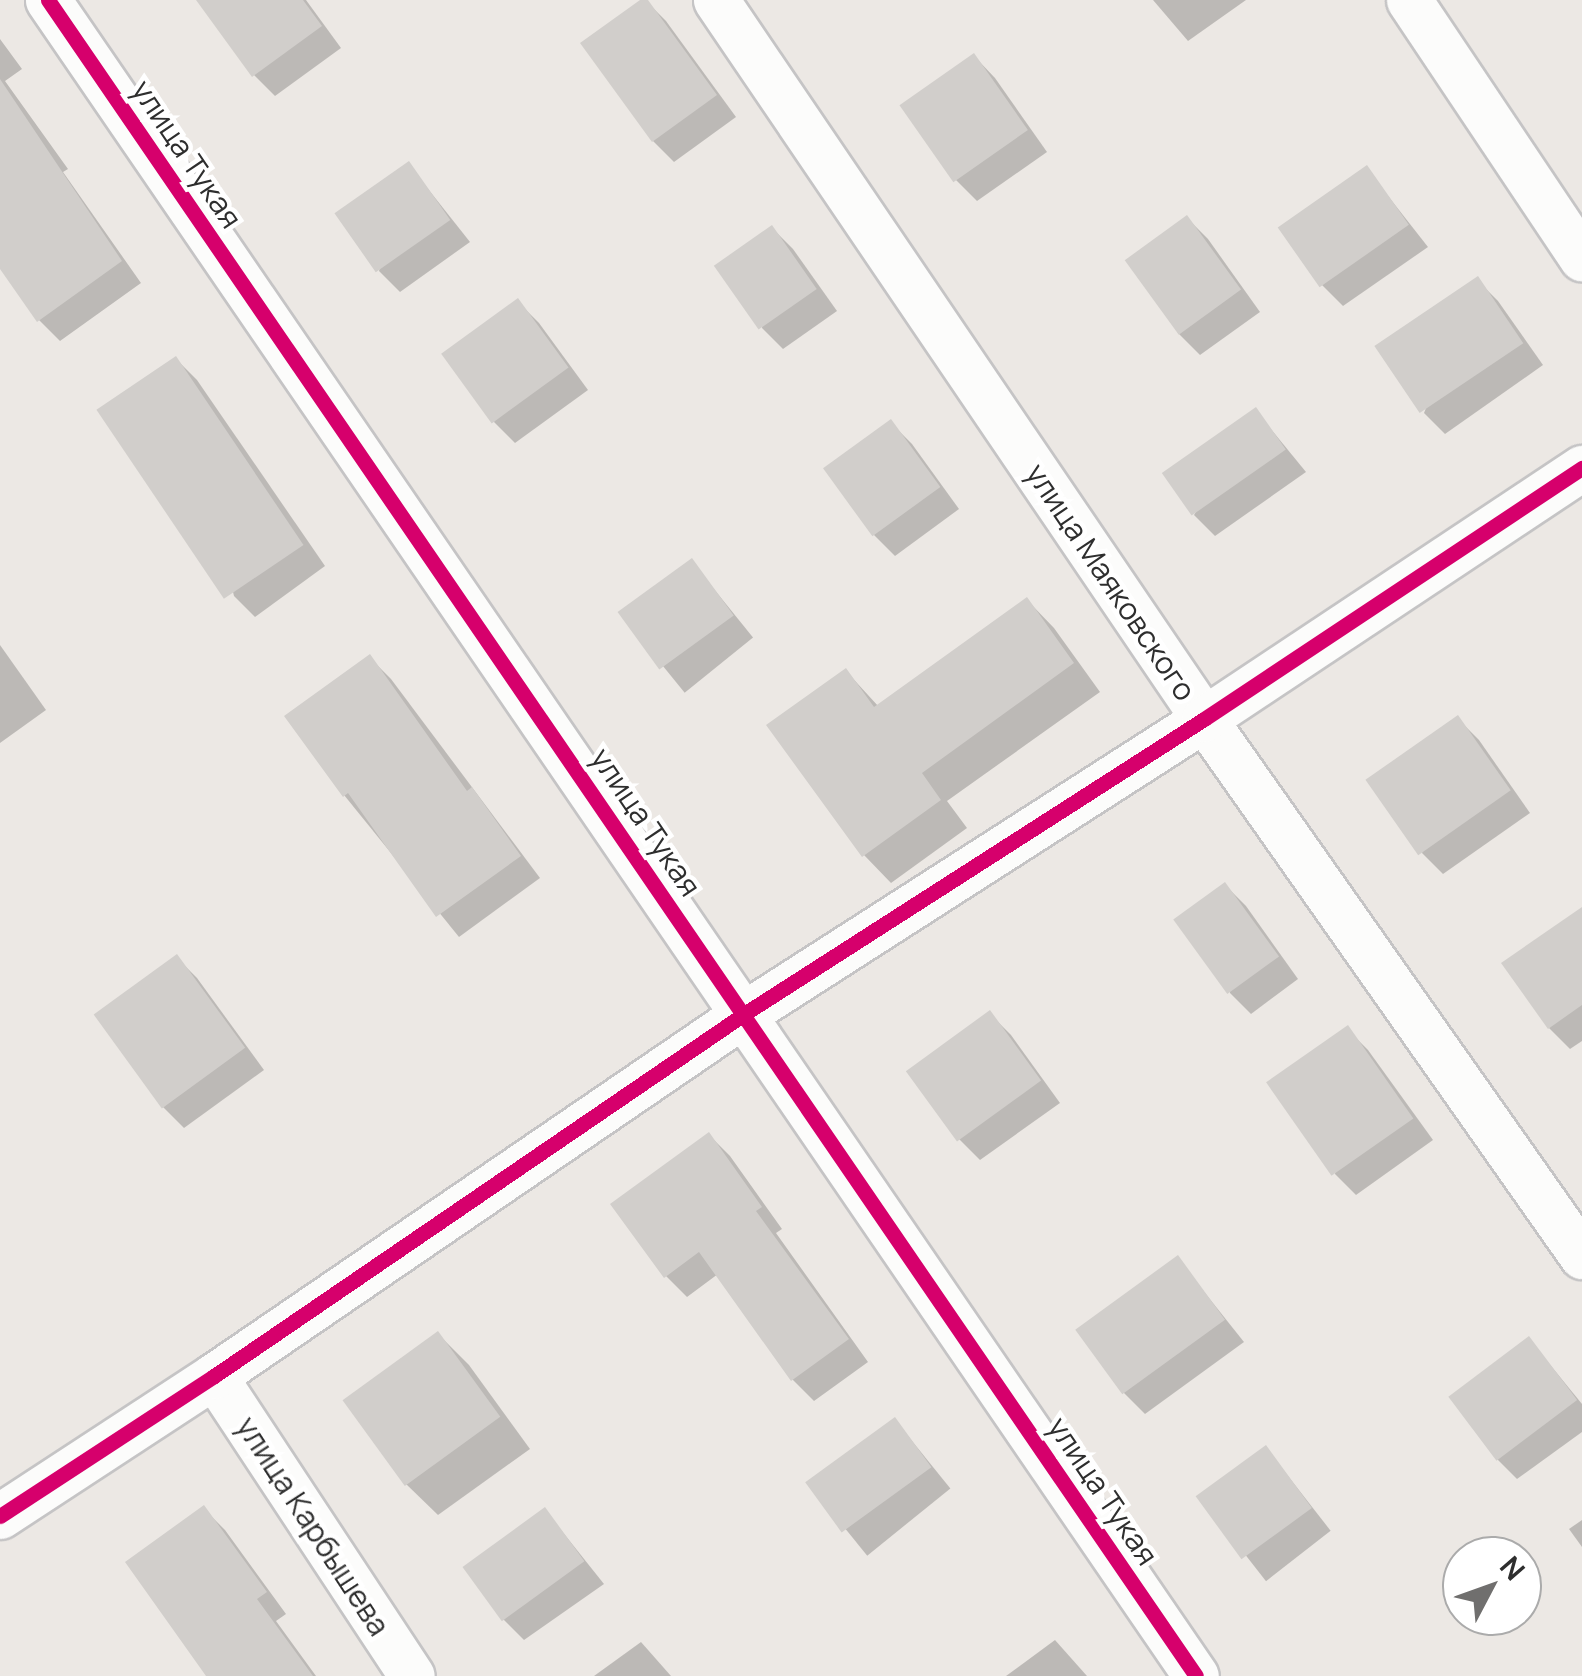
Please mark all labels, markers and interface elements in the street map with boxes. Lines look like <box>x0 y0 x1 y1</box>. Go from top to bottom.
street label: улица Тукая <box>124 73 250 235</box>
street label: улица Маяковского <box>1018 457 1204 707</box>
street label: улица Тукая <box>583 741 709 903</box>
street label: улица Карбышева <box>229 1410 397 1642</box>
street label: улица Тукая <box>1040 1410 1166 1572</box>
north arrow <box>1442 1536 1542 1636</box>
text: N <box>1492 1548 1534 1588</box>

